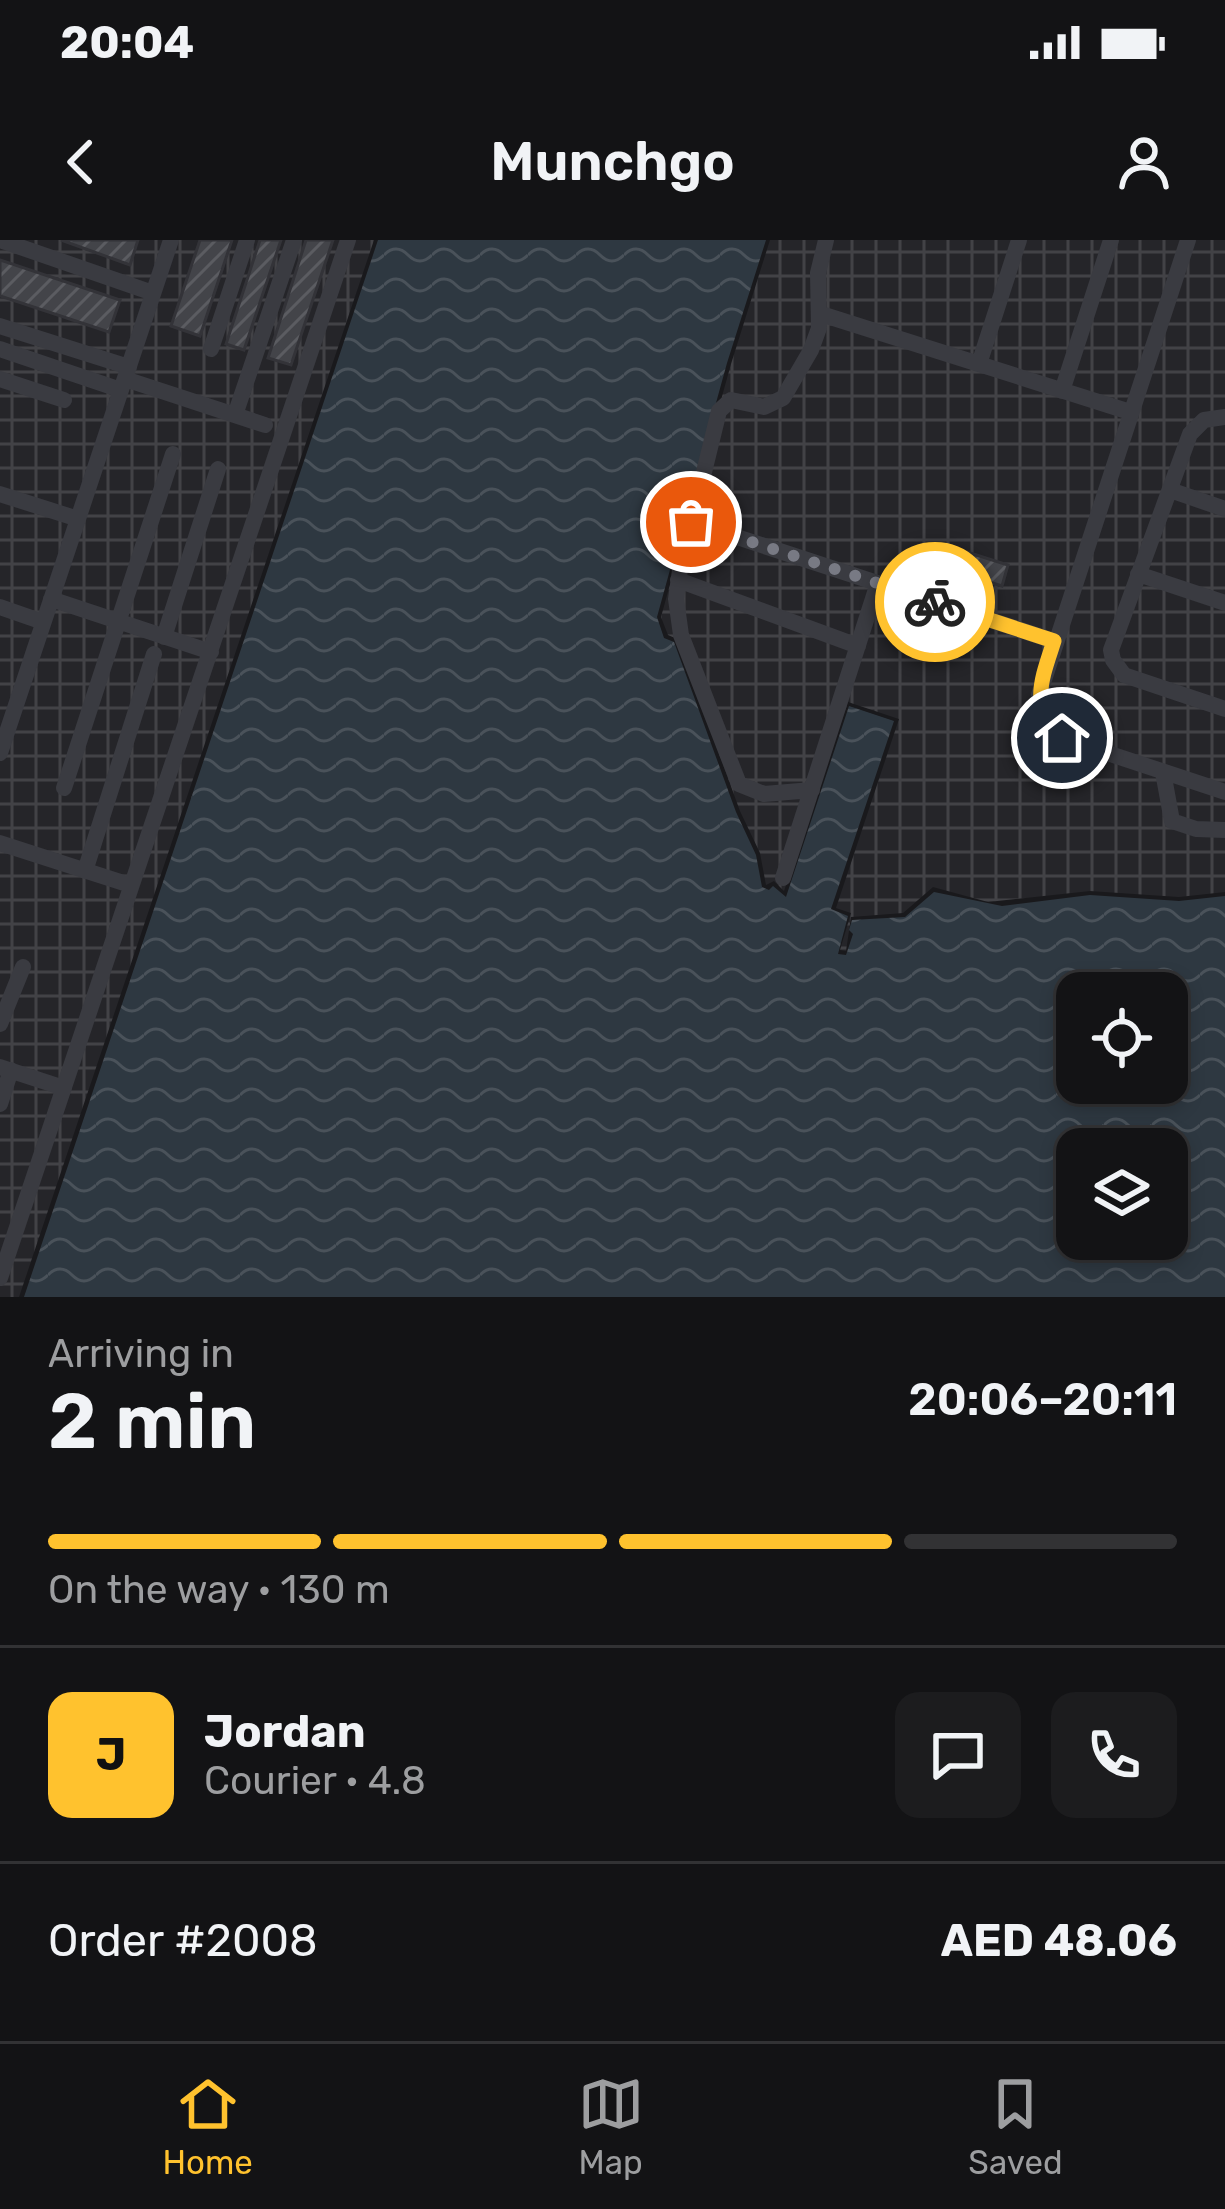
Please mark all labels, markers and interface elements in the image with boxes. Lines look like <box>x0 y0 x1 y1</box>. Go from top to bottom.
text: 20:04 <box>60 16 194 69</box>
icon: back <box>48 129 114 195</box>
icon: person <box>1111 129 1177 195</box>
text: Munchgo <box>490 130 735 194</box>
pin <box>640 471 742 573</box>
icon: bag <box>658 489 724 555</box>
courier <box>875 542 995 662</box>
icon: bike <box>902 569 968 635</box>
pin <box>1011 687 1113 789</box>
icon: home <box>1029 705 1095 771</box>
map controls <box>1056 972 1188 1260</box>
button: locate <box>1056 972 1188 1104</box>
button: layers <box>1056 1128 1188 1260</box>
text: Arriving in <box>48 1331 234 1377</box>
text: 20:06–20:11 <box>908 1373 1177 1426</box>
text: 2 min <box>48 1375 256 1468</box>
text: On the way · 130 m <box>48 1567 390 1613</box>
button: chat <box>895 1692 1021 1818</box>
button: phone <box>1051 1692 1177 1818</box>
text: Jordan <box>204 1705 366 1758</box>
text: J <box>96 1728 126 1781</box>
text: Courier · 4.8 <box>204 1758 426 1804</box>
text: Order #2008 <box>48 1914 318 1967</box>
text: AED 48.06 <box>941 1914 1177 1967</box>
tab: Home <box>162 2071 253 2182</box>
tab: Map <box>578 2071 644 2182</box>
tab: Saved <box>968 2071 1063 2182</box>

